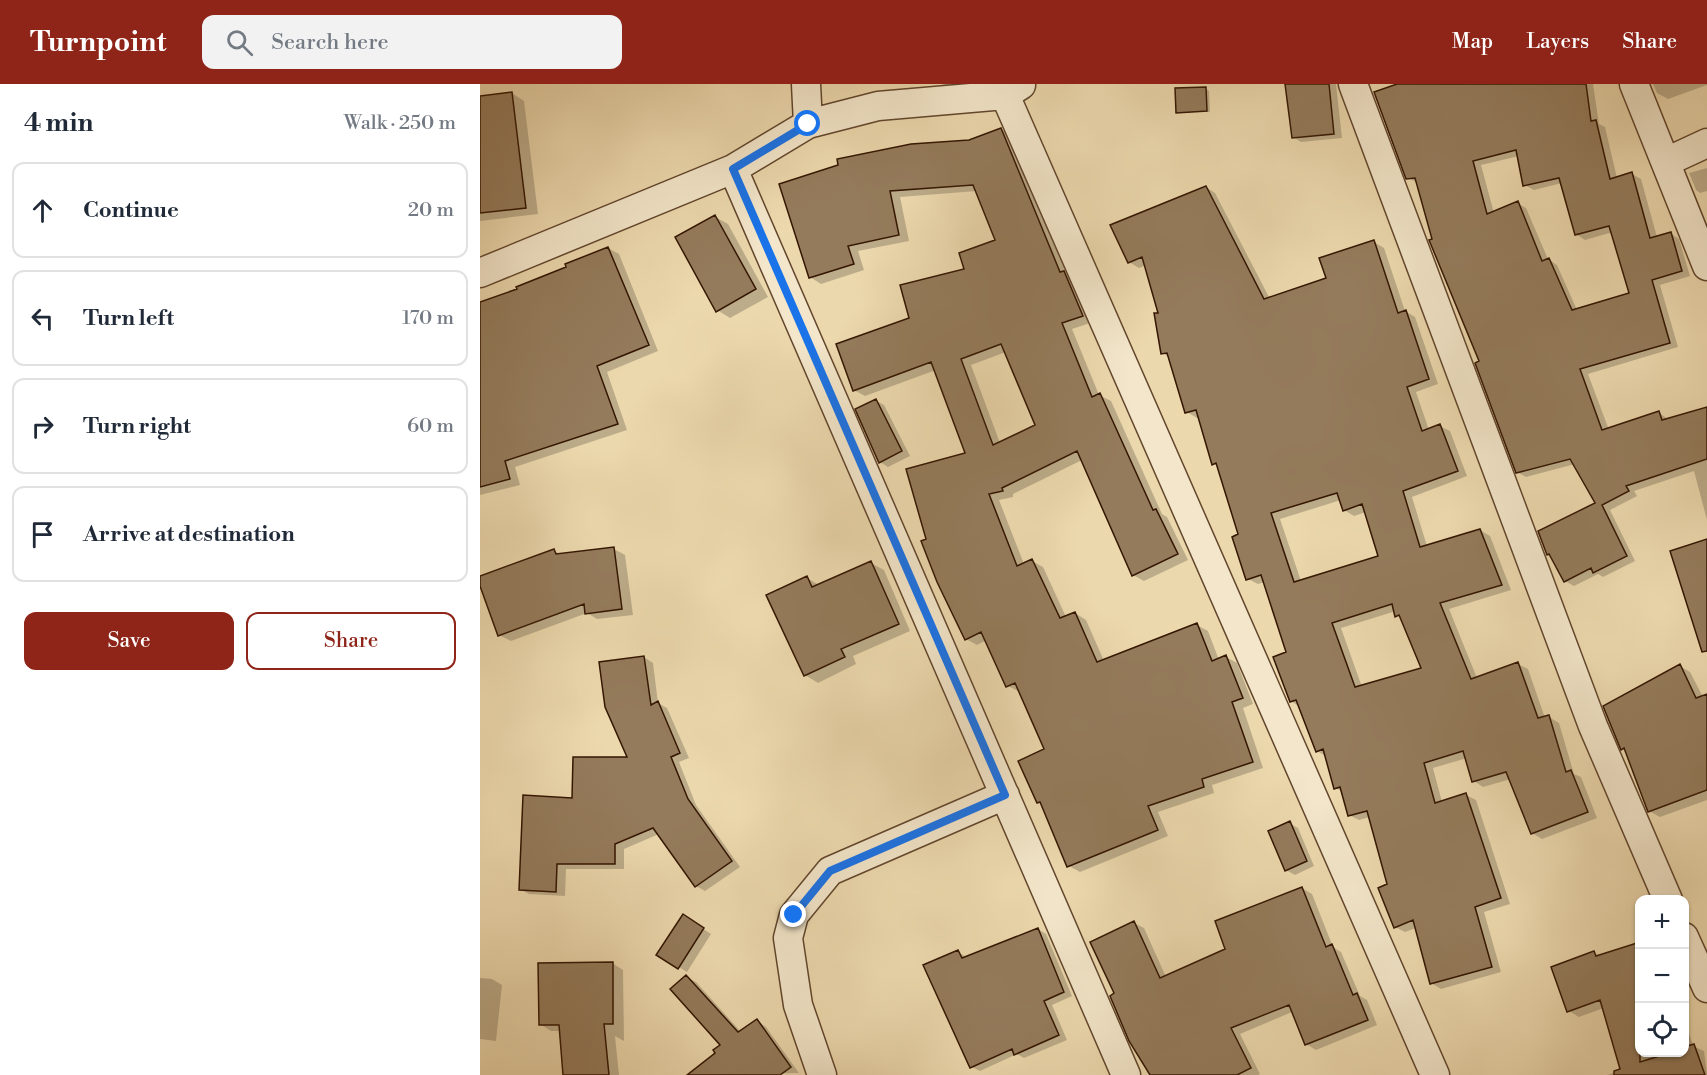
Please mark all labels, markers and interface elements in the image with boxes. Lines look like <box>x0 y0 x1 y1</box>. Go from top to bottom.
search box <box>202 15 622 69</box>
text: Turnpoint <box>30 25 166 60</box>
icon: search <box>223 26 256 59</box>
text: Search here <box>271 29 389 56</box>
text: Map <box>1452 29 1493 55</box>
text: Layers <box>1526 29 1589 55</box>
text: Share <box>1622 29 1677 55</box>
text: 4 min <box>24 107 94 139</box>
route start <box>794 110 820 136</box>
text: Walk · 250 m <box>344 111 456 136</box>
icon: ahead <box>26 194 59 227</box>
text: Continue <box>83 197 179 224</box>
text: 20 m <box>408 198 454 223</box>
icon: left <box>26 302 59 335</box>
text: Turn left <box>83 305 174 332</box>
text: 170 m <box>402 306 454 331</box>
icon: right <box>26 410 59 443</box>
text: Turn right <box>83 413 191 440</box>
text: 60 m <box>407 414 454 439</box>
icon: arrive <box>26 518 59 551</box>
text: Arrive at destination <box>83 521 295 548</box>
button: Save <box>24 612 234 670</box>
button: Share <box>246 612 456 670</box>
map controls <box>1635 895 1689 1057</box>
button: + <box>1635 895 1689 949</box>
route end <box>780 901 806 927</box>
button: − <box>1635 949 1689 1003</box>
button: locate <box>1635 1003 1689 1057</box>

